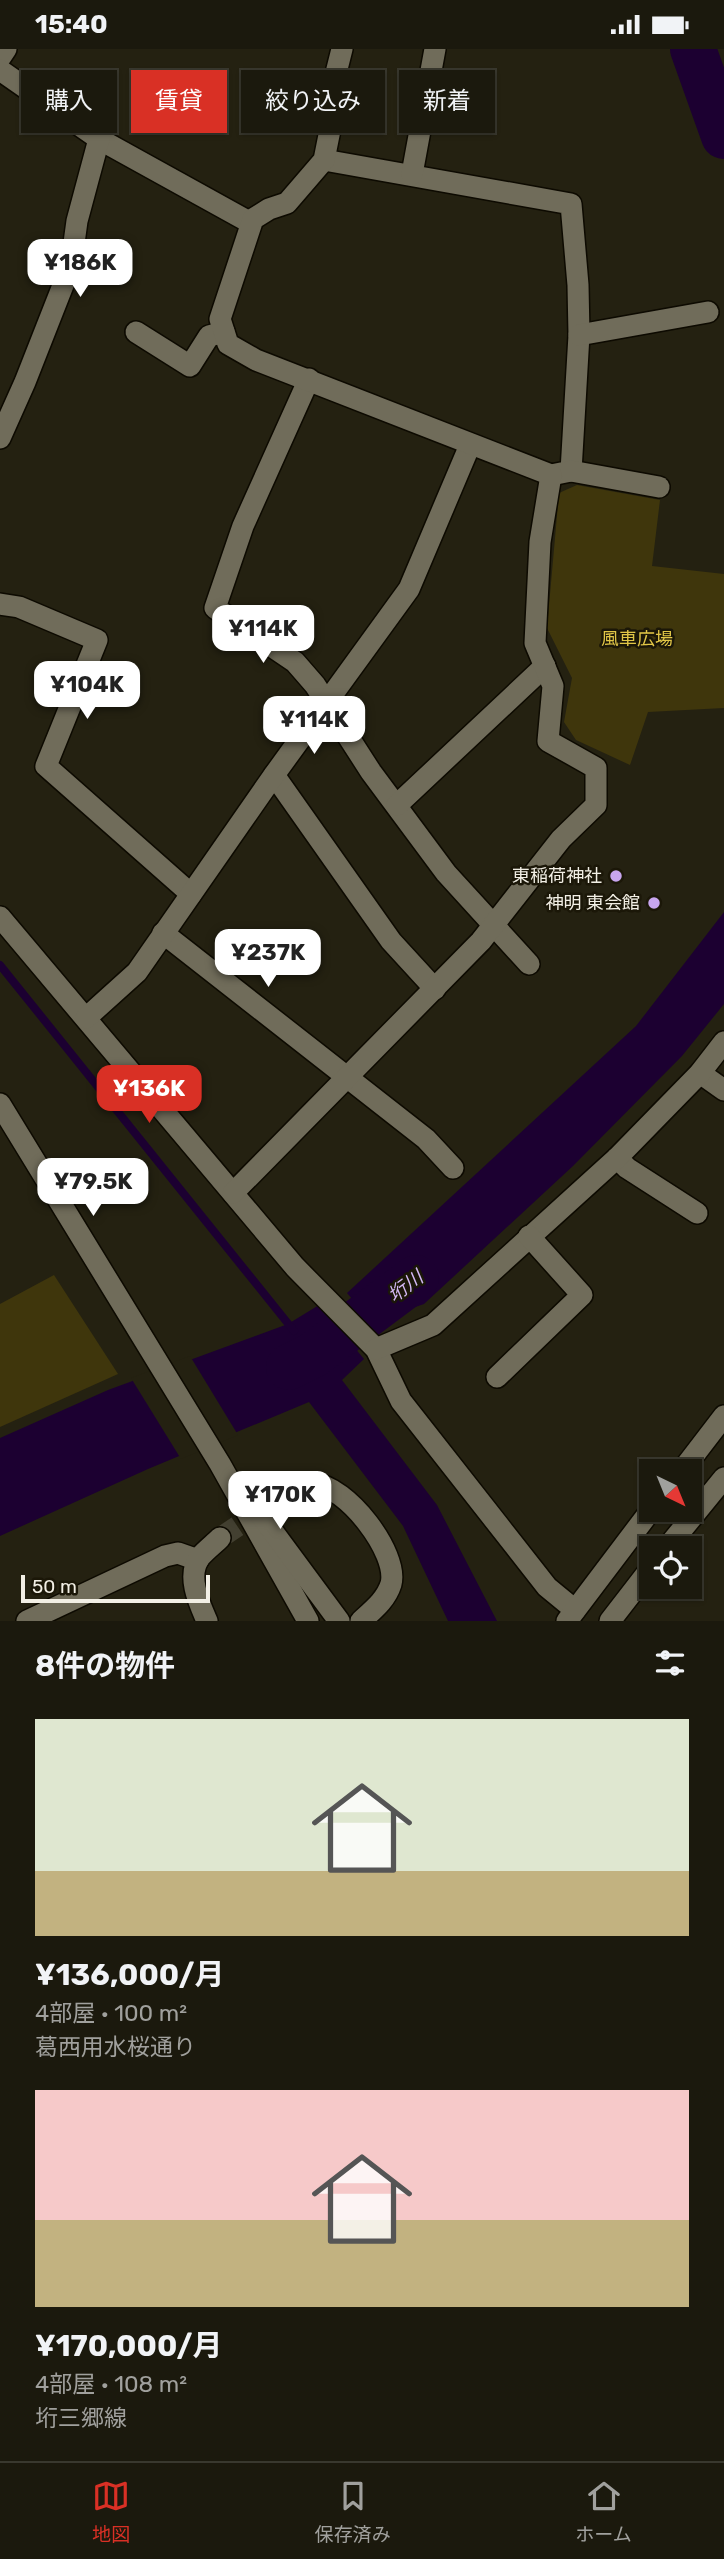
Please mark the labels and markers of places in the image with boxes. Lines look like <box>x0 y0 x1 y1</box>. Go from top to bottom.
pin: ¥186K <box>31 239 129 299</box>
pin: ¥114K <box>214 605 312 665</box>
pin: ¥104K <box>38 661 136 721</box>
pin: ¥114K <box>265 697 363 756</box>
place label: 東稲荷神社 <box>512 865 602 887</box>
marker: 東稲荷神社 <box>608 868 624 884</box>
place label: 神明 東会館 <box>546 892 640 914</box>
marker: 神明 東会館 <box>646 895 662 911</box>
pin: ¥237K <box>219 929 317 989</box>
pin: ¥136K <box>100 1065 198 1125</box>
pin: ¥79.5K <box>36 1159 150 1218</box>
pin: ¥170K <box>231 1471 329 1531</box>

